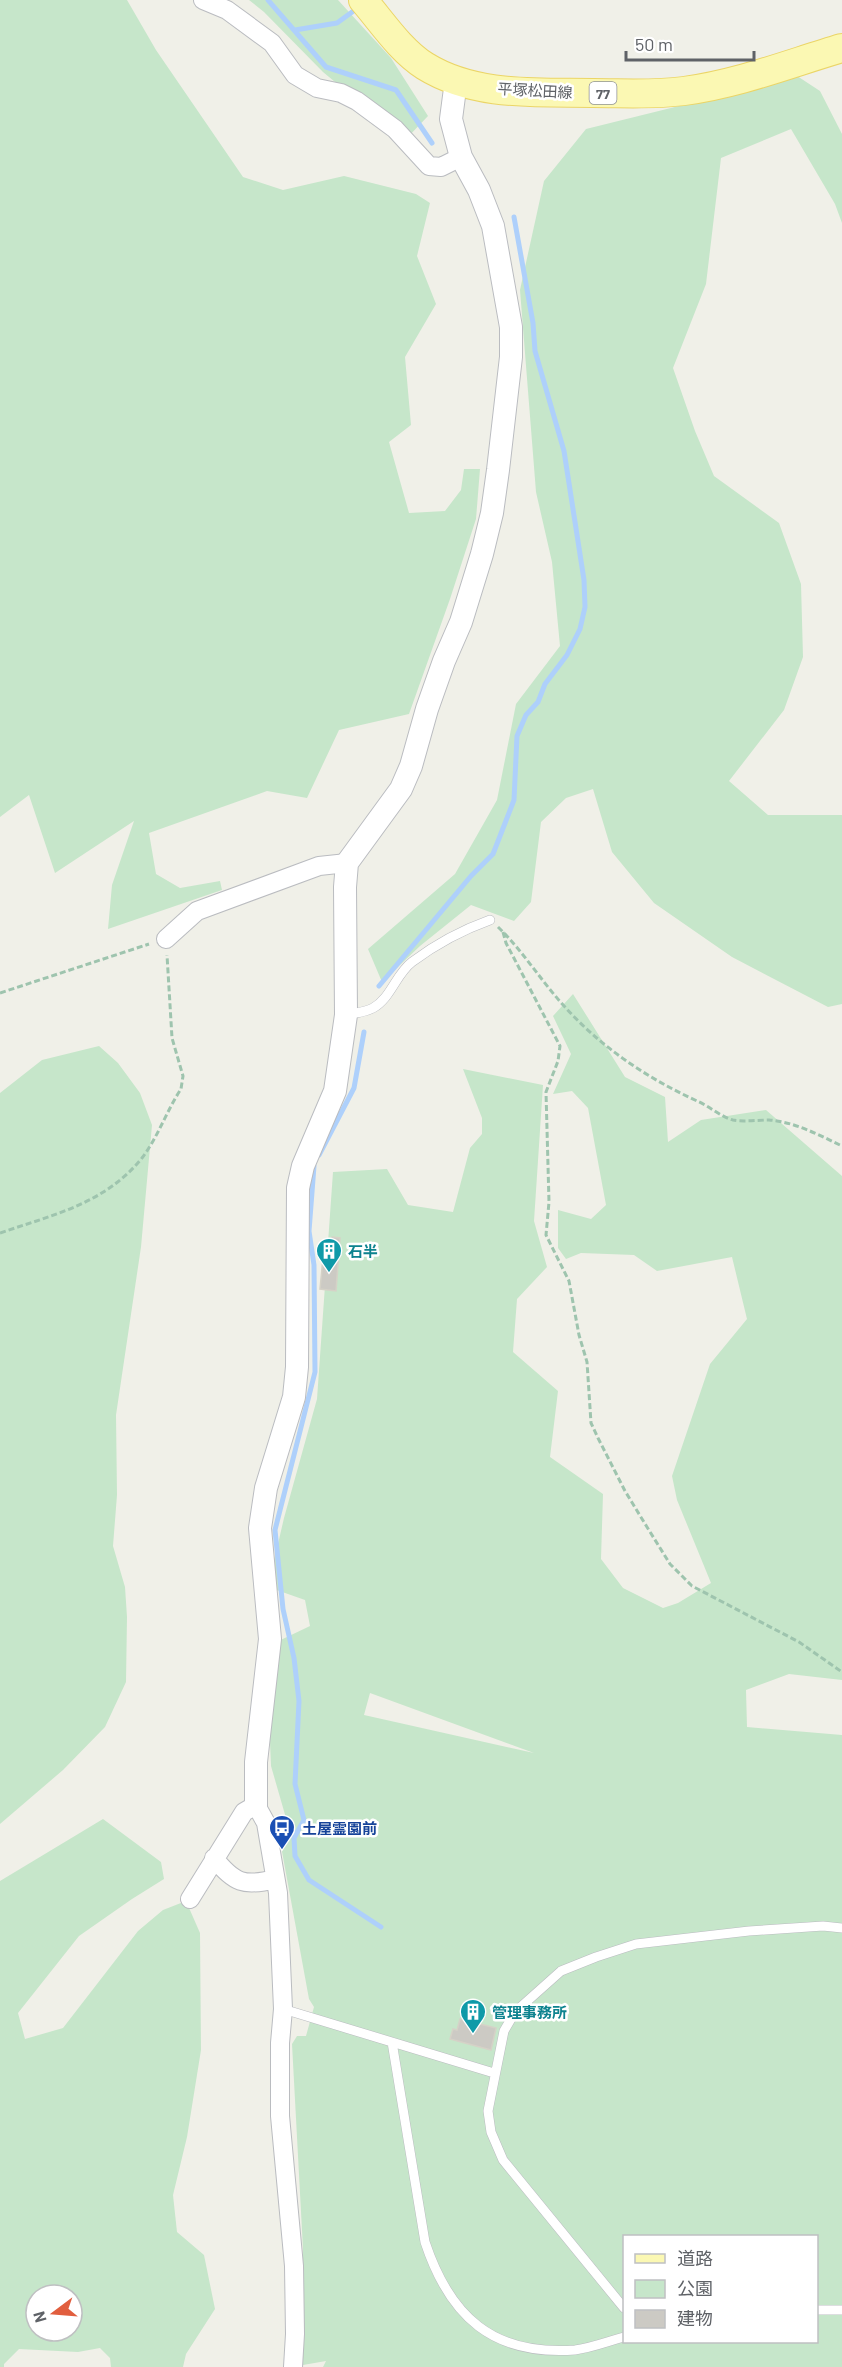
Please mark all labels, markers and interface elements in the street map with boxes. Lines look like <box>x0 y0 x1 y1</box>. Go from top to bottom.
scale bar <box>626 24 754 62</box>
text: 50 m <box>635 33 673 55</box>
street label: 平塚松田線 <box>497 79 573 101</box>
road number: 77 <box>590 82 616 104</box>
building icon: 石半 <box>314 1236 344 1274</box>
place label: 石半 <box>348 1242 378 1260</box>
bus stop icon: 土屋霊園前 <box>267 1813 297 1851</box>
place label: 土屋霊園前 <box>302 1819 377 1837</box>
building icon: 管理事務所 <box>458 1997 488 2035</box>
place label: 管理事務所 <box>492 2003 567 2021</box>
legend <box>623 2235 818 2343</box>
text: 道路 <box>677 2247 713 2269</box>
text: 公園 <box>677 2277 713 2299</box>
north arrow <box>24 2283 84 2343</box>
text: 建物 <box>677 2307 713 2329</box>
text: N <box>29 2310 50 2325</box>

